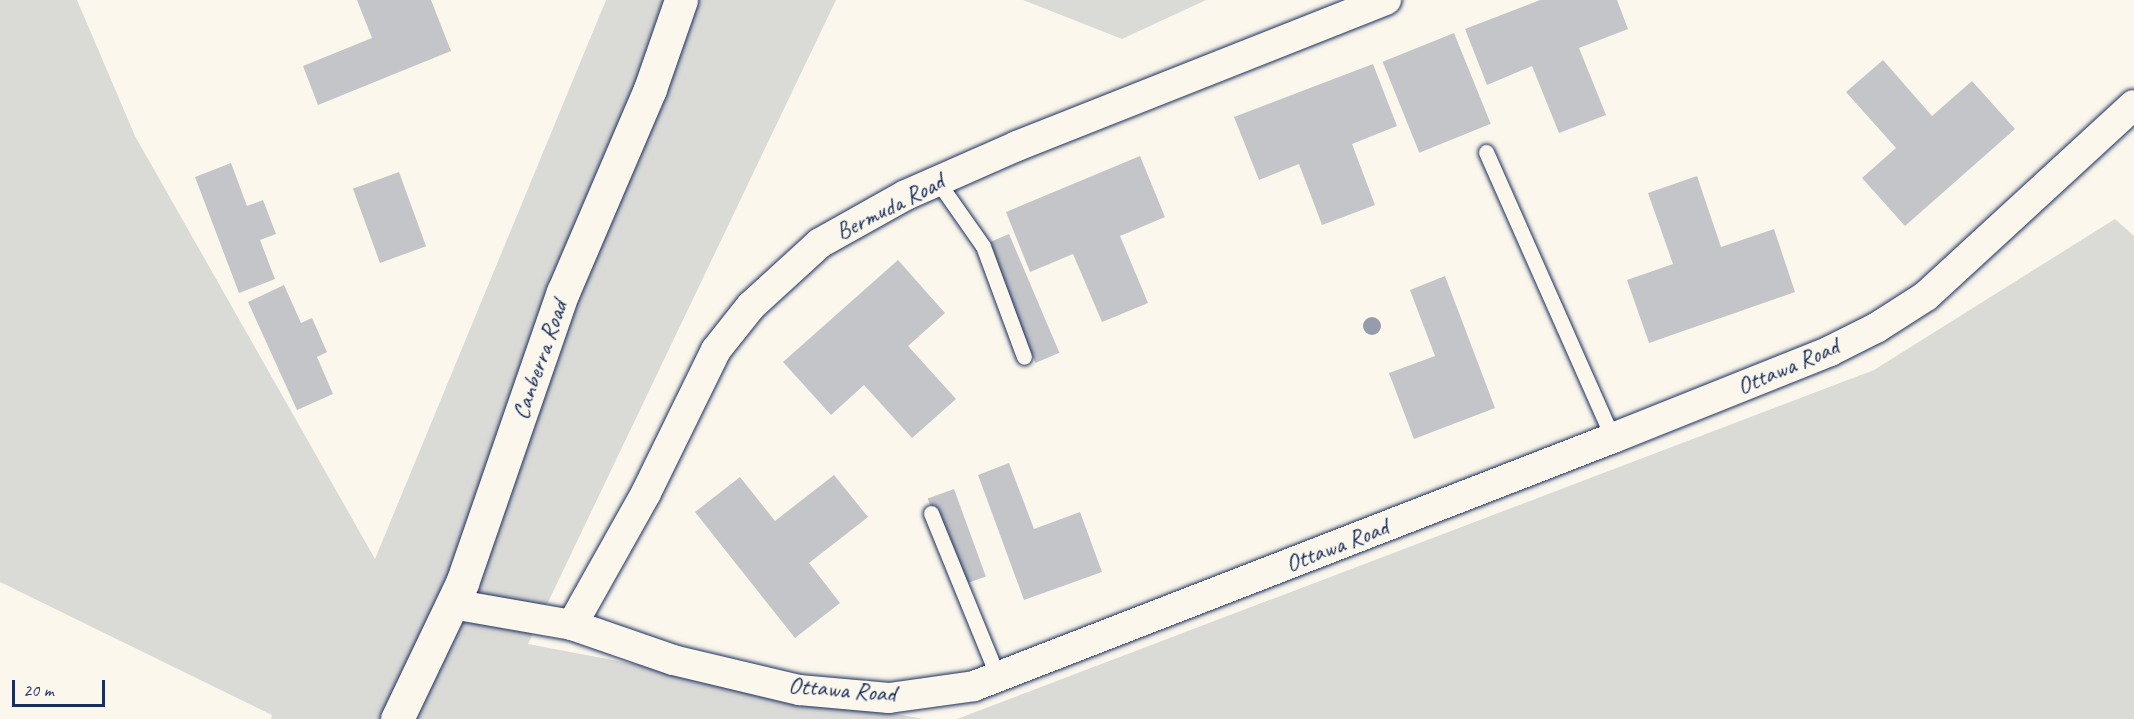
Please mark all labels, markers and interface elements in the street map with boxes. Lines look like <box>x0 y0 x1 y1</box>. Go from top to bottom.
street label: Bermuda Road <box>831 167 949 247</box>
street label: Canberra Road <box>506 297 574 423</box>
street label: Ottawa Road <box>1733 333 1843 401</box>
street label: Ottawa Road <box>1282 513 1392 579</box>
scale bar <box>15 668 108 706</box>
street label: Ottawa Road <box>788 671 896 709</box>
text: 20 m <box>23 679 54 701</box>

